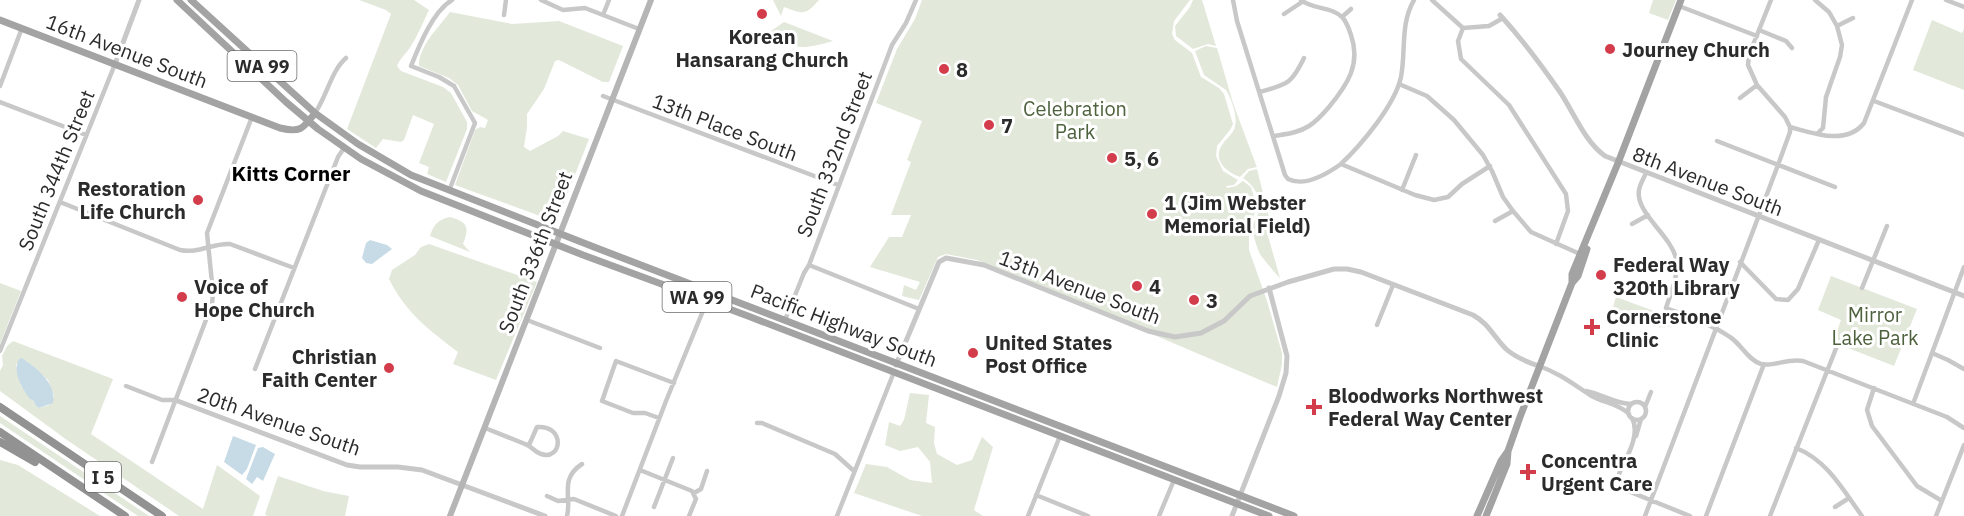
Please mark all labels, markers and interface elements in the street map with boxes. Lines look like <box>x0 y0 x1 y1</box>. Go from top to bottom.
marker: Korean Hansarang Church <box>755 7 769 21</box>
street label: 16th Avenue South <box>42 8 212 94</box>
place label: Korean Hansarang Church <box>675 23 849 73</box>
place label: Journey Church <box>1622 36 1770 63</box>
marker: Journey Church <box>1603 42 1617 56</box>
road number: WA 99 <box>228 51 296 81</box>
place label: 8 <box>956 56 968 83</box>
marker: 8 <box>937 62 951 76</box>
street label: South 332nd Street <box>790 67 878 241</box>
street label: South 344th Street <box>11 86 101 254</box>
street label: 13th Place South <box>648 87 802 167</box>
park label: Celebration Park <box>1023 95 1127 145</box>
place label: 7 <box>1001 112 1013 139</box>
marker: 7 <box>982 118 996 132</box>
street label: 8th Avenue South <box>1629 140 1787 222</box>
place label: 5, 6 <box>1124 145 1159 172</box>
marker: 5, 6 <box>1105 151 1119 165</box>
district label: Kitts Corner <box>232 159 351 187</box>
street label: South 336th Street <box>492 167 578 337</box>
place label: Restoration Life Church <box>77 175 186 225</box>
place label: 1 (Jim Webster Memorial Field) <box>1164 189 1311 239</box>
marker: Restoration Life Church <box>191 193 205 207</box>
marker: 1 (Jim Webster Memorial Field) <box>1145 207 1159 221</box>
street label: 13th Avenue South <box>995 244 1165 330</box>
place label: Federal Way 320th Library <box>1613 251 1740 301</box>
marker: Federal Way 320th Library <box>1594 268 1608 282</box>
place label: Voice of Hope Church <box>194 273 315 323</box>
place label: 4 <box>1149 273 1161 300</box>
street label: Pacific Highway South <box>747 277 941 373</box>
marker: 4 <box>1130 279 1144 293</box>
road number: WA 99 <box>662 282 732 312</box>
place label: 3 <box>1206 287 1218 314</box>
marker: Voice of Hope Church <box>175 290 189 304</box>
marker: 3 <box>1187 293 1201 307</box>
park label: Mirror Lake Park <box>1831 301 1919 351</box>
place label: Cornerstone Clinic <box>1606 303 1722 353</box>
marker: Cornerstone Clinic <box>1583 318 1601 336</box>
place label: United States Post Office <box>985 329 1112 379</box>
place label: Christian Faith Center <box>262 343 377 393</box>
marker: United States Post Office <box>966 346 980 360</box>
marker: Christian Faith Center <box>382 361 396 375</box>
street label: 20th Avenue South <box>194 380 364 462</box>
place label: Bloodworks Northwest Federal Way Center <box>1328 382 1543 432</box>
marker: Bloodworks Northwest Federal Way Center <box>1305 398 1323 416</box>
place label: Concentra Urgent Care <box>1541 447 1653 497</box>
road number: I 5 <box>85 462 121 492</box>
marker: Concentra Urgent Care <box>1519 463 1537 481</box>

